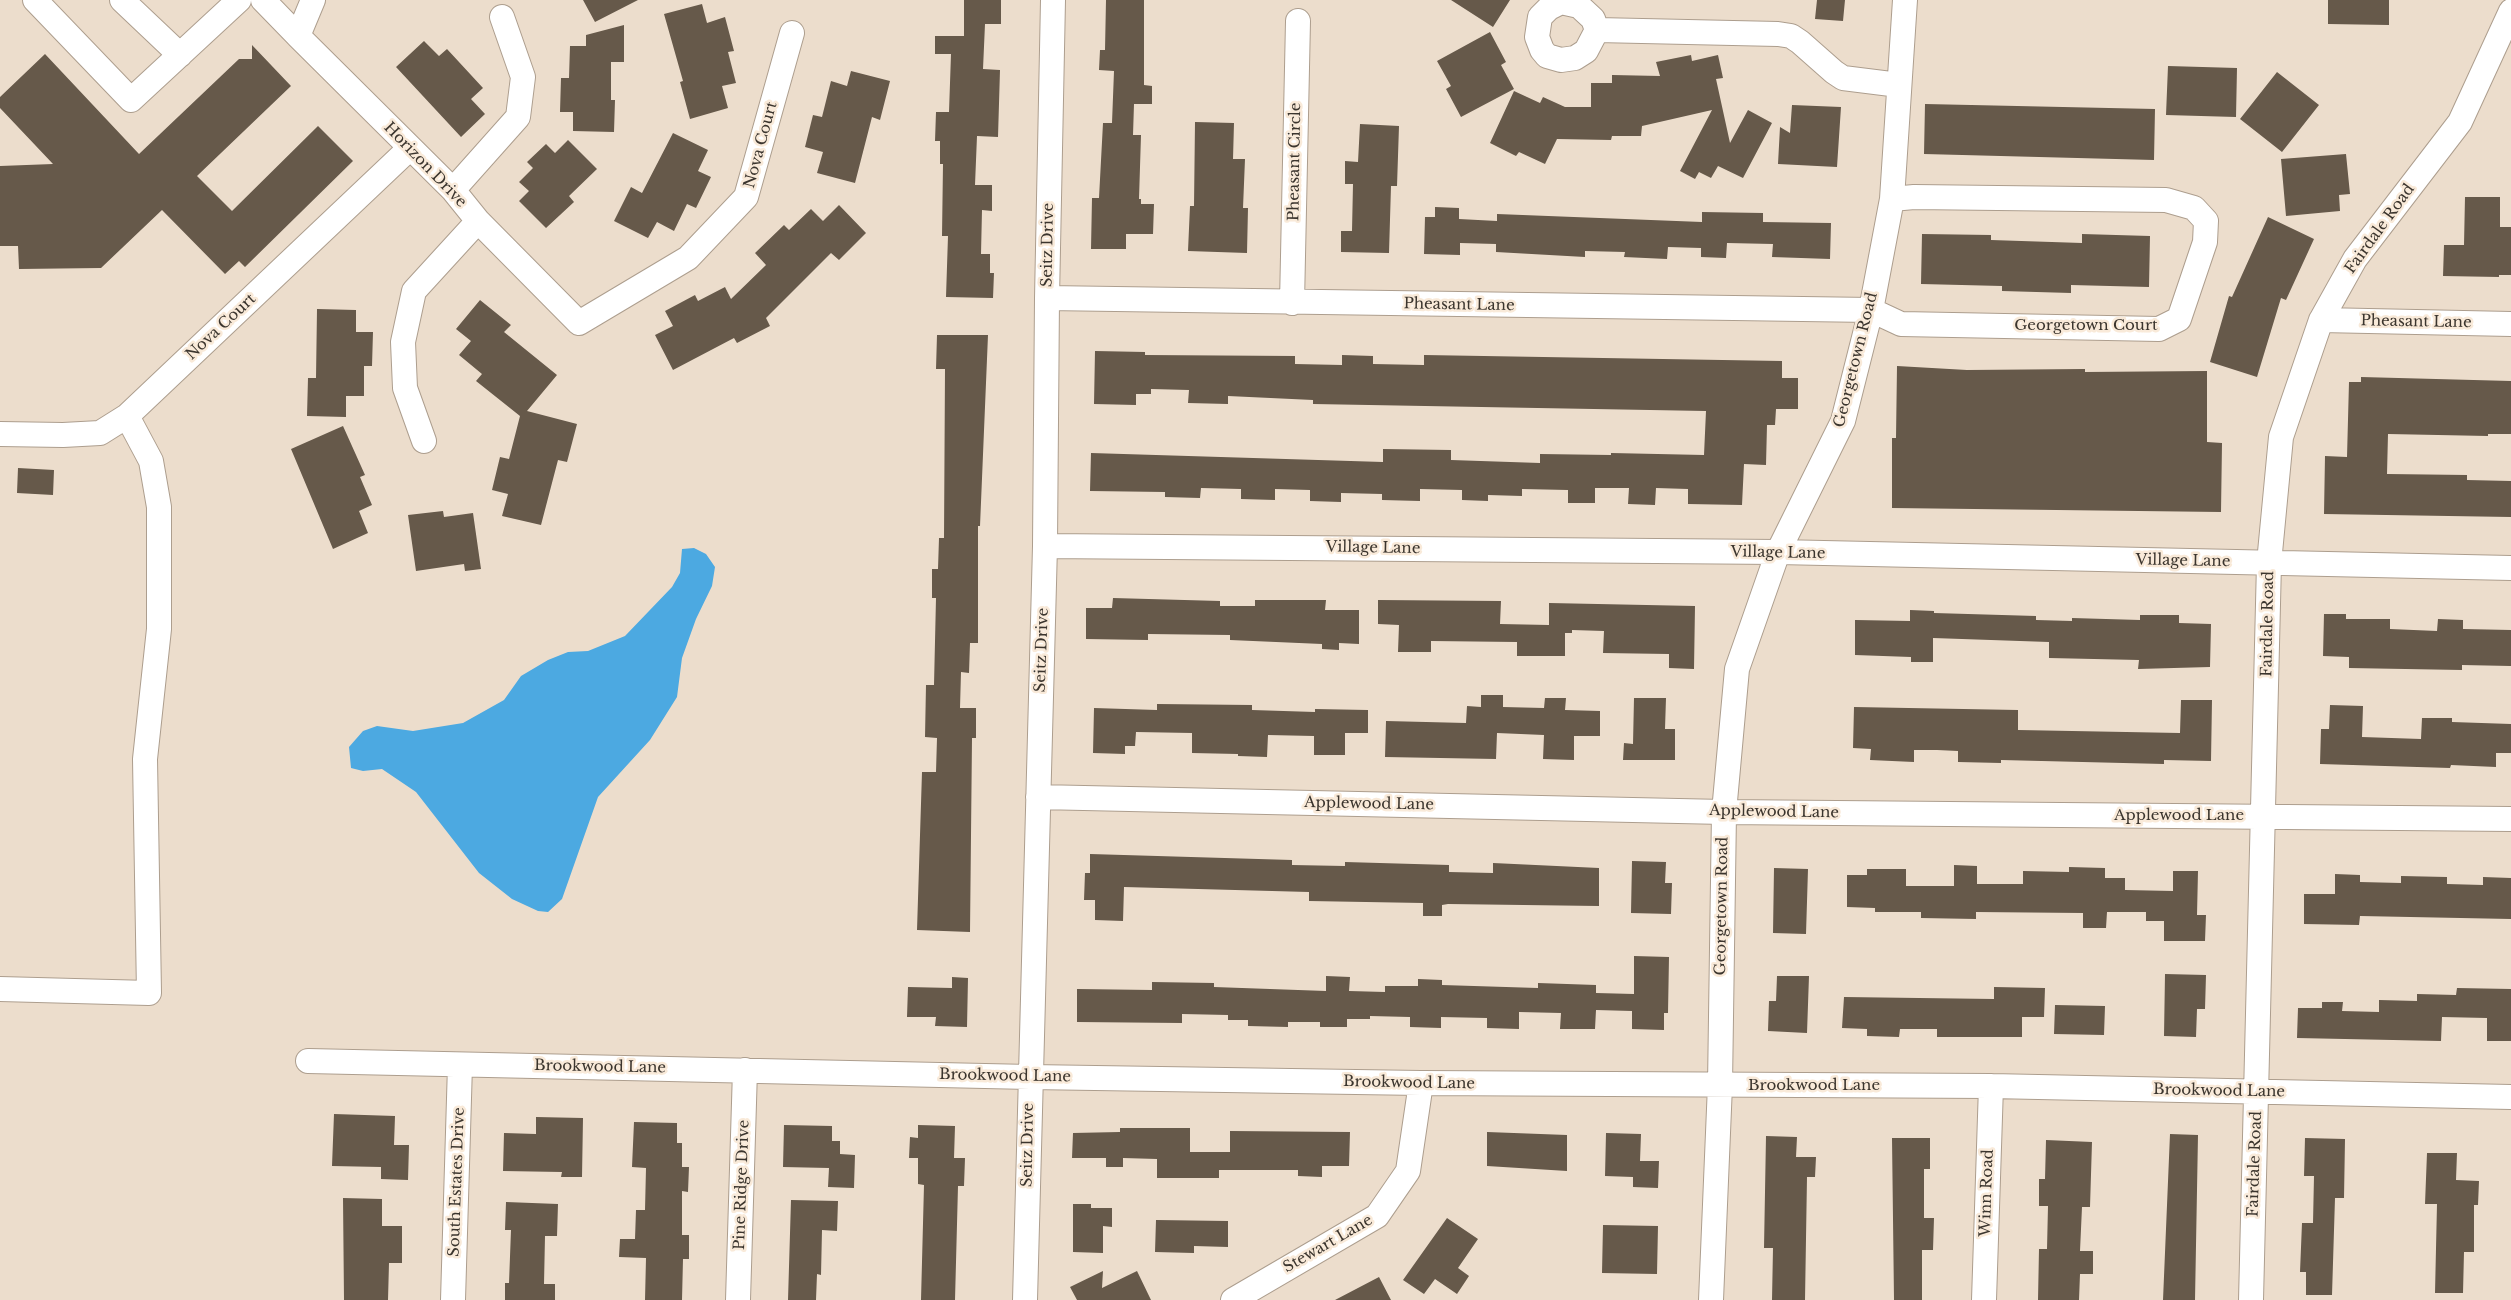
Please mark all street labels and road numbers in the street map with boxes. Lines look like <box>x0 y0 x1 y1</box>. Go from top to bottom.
street label: Nova Court <box>741 100 781 190</box>
street label: Pheasant Circle <box>1285 103 1305 221</box>
street label: Horizon Drive <box>380 119 470 211</box>
street label: Fairdale Road <box>2342 181 2418 277</box>
street label: Seitz Drive <box>1038 203 1058 287</box>
street label: Nova Court <box>182 290 260 364</box>
street label: Georgetown Road <box>1830 291 1882 429</box>
street label: Pheasant Lane <box>1403 295 1515 315</box>
street label: Pheasant Lane <box>2360 312 2472 332</box>
street label: Georgetown Court <box>2014 317 2158 335</box>
street label: Village Lane <box>1325 538 1421 558</box>
street label: Village Lane <box>1730 543 1826 563</box>
street label: Village Lane <box>2135 551 2231 571</box>
street label: Fairdale Road <box>2258 571 2278 677</box>
street label: Seitz Drive <box>1032 607 1052 693</box>
street label: Applewood Lane <box>1304 794 1434 814</box>
street label: Applewood Lane <box>1709 802 1839 822</box>
street label: Applewood Lane <box>2114 807 2244 825</box>
street label: Georgetown Road <box>1712 837 1732 975</box>
street label: Brookwood Lane <box>534 1057 666 1077</box>
street label: Brookwood Lane <box>939 1066 1071 1086</box>
street label: Brookwood Lane <box>1343 1073 1475 1093</box>
street label: Brookwood Lane <box>1748 1077 1880 1095</box>
street label: Brookwood Lane <box>2153 1081 2285 1101</box>
street label: Seitz Drive <box>1018 1103 1038 1187</box>
street label: South Estates Drive <box>445 1107 469 1257</box>
street label: Fairdale Road <box>2244 1111 2266 1217</box>
street label: Pine Ridge Drive <box>731 1120 753 1250</box>
street label: Winn Road <box>1976 1149 1998 1237</box>
street label: Stewart Lane <box>1280 1211 1376 1277</box>

